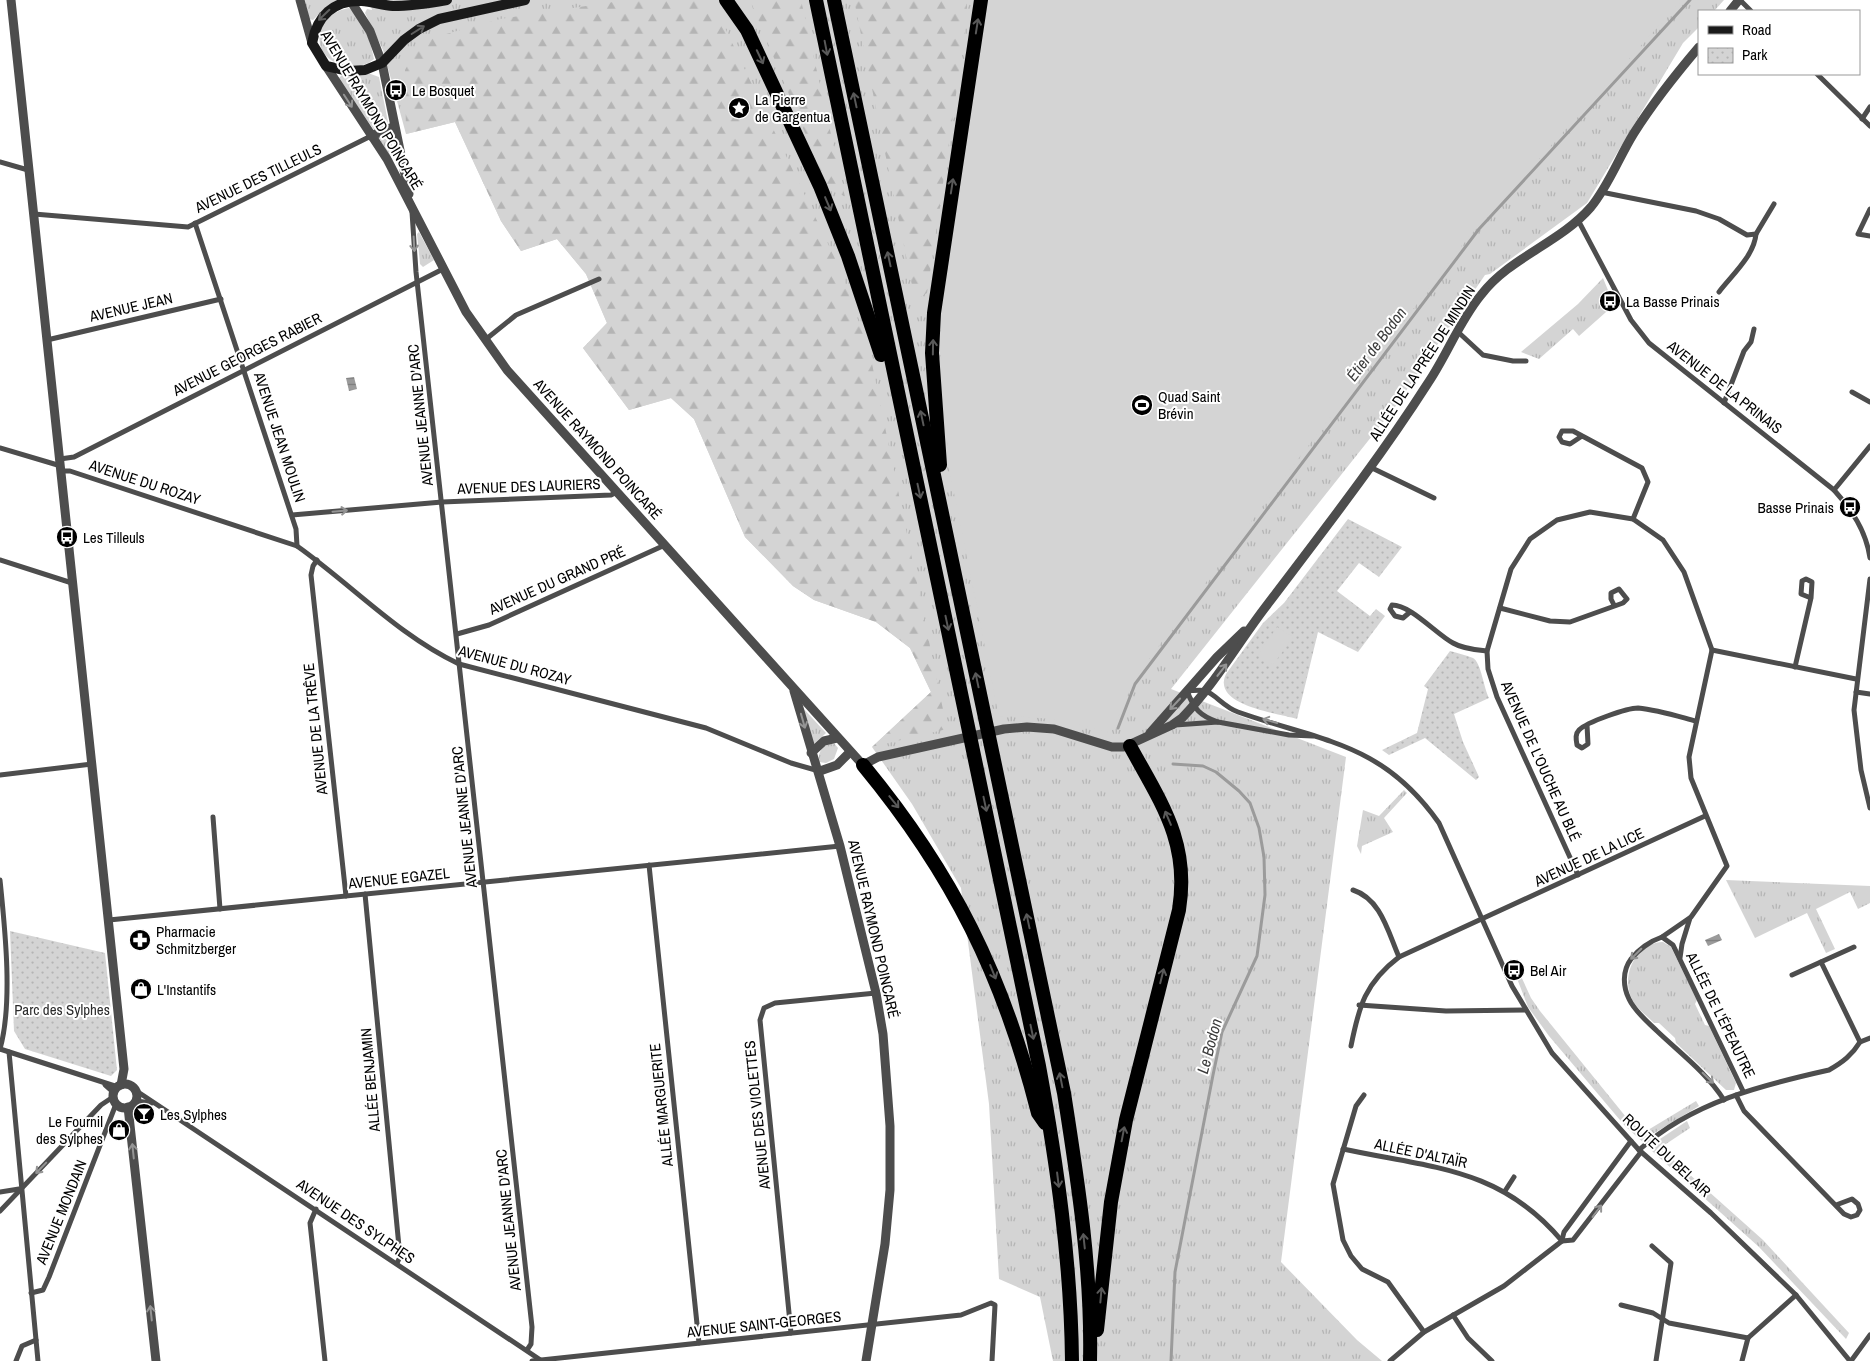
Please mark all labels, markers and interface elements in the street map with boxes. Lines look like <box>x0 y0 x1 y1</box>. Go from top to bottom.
one-way arrow <box>318 9 331 21</box>
legend <box>1698 10 1860 75</box>
one-way arrow <box>973 18 983 34</box>
text: Road <box>1742 19 1771 40</box>
street label: AVENUE RAYMOND POINCARÉ <box>315 25 428 194</box>
one-way arrow <box>410 25 424 35</box>
one-way arrow <box>822 39 831 55</box>
text: Park <box>1742 44 1768 65</box>
one-way arrow <box>755 49 765 64</box>
bus stop icon: Le Bosquet <box>384 78 408 102</box>
place label: Le Bosquet <box>412 80 475 101</box>
place label: La Pierre de Gargentua <box>755 89 830 127</box>
one-way arrow <box>850 92 860 108</box>
one-way arrow <box>343 94 353 108</box>
place icon: La Pierre de Gargentua <box>727 96 751 120</box>
street label: AVENUE DES TILLEULS <box>190 138 325 218</box>
one-way arrow <box>947 178 957 194</box>
one-way arrow <box>824 196 833 211</box>
one-way arrow <box>409 236 418 252</box>
one-way arrow <box>884 251 893 267</box>
street label: ALLÉE DE LA PRÉE DE MINDIN <box>1363 281 1480 446</box>
street label: AVENUE JEAN <box>86 287 175 327</box>
bus stop icon: La Basse Prinais <box>1598 289 1622 313</box>
place label: La Basse Prinais <box>1626 291 1720 312</box>
water label: Étier de Bodon <box>1341 302 1411 386</box>
street label: AVENUE GEORGES RABIER <box>168 307 325 401</box>
street label: AVENUE DE LA PRINAIS <box>1662 335 1787 439</box>
one-way arrow <box>928 339 937 355</box>
street label: AVENUE JEANNE D'ARC <box>402 343 438 488</box>
street label: AVENUE JEAN MOULIN <box>249 368 311 505</box>
street label: AVENUE RAYMOND POINCARÉ <box>528 373 667 524</box>
place label: Quad Saint Brévin <box>1158 386 1221 424</box>
sports icon: Quad Saint Brévin <box>1130 393 1154 417</box>
one-way arrow <box>917 410 926 426</box>
street label: AVENUE DU ROZAY <box>86 454 204 510</box>
street label: AVENUE DES LAURIERS <box>456 473 601 499</box>
one-way arrow <box>915 482 924 498</box>
bus stop icon: Basse Prinais <box>1838 495 1862 519</box>
place label: Basse Prinais <box>1757 497 1834 518</box>
one-way arrow <box>332 506 348 515</box>
bus stop icon: Les Tilleuls <box>55 525 79 549</box>
place label: Les Tilleuls <box>83 527 145 548</box>
street label: AVENUE DU GRAND PRÉ <box>484 540 629 620</box>
one-way arrow <box>943 615 952 631</box>
street label: AVENUE DU ROZAY <box>455 640 574 690</box>
street label: AVENUE DE LA TRÊVE <box>298 662 332 797</box>
one-way arrow <box>1217 664 1228 677</box>
one-way arrow <box>972 672 981 688</box>
street label: AVENUE DE L'OUCHE AU BLÉ <box>1496 676 1586 845</box>
one-way arrow <box>1169 698 1181 710</box>
one-way arrow <box>798 712 808 728</box>
one-way arrow <box>1263 716 1279 726</box>
street label: AVENUE JEANNE D'ARC <box>446 745 482 890</box>
one-way arrow <box>888 796 899 809</box>
one-way arrow <box>981 796 990 812</box>
one-way arrow <box>1163 811 1173 826</box>
street label: AVENUE DE LA LICE <box>1530 822 1647 892</box>
street label: AVENUE RAYMOND POINCARÉ <box>843 837 905 1020</box>
street label: AVENUE EGAZEL <box>346 862 451 894</box>
one-way arrow <box>1023 913 1032 929</box>
place label: Pharmacie Schmitzberger <box>156 921 236 959</box>
pharmacy icon: Pharmacie Schmitzberger <box>128 928 152 952</box>
one-way arrow <box>1630 948 1643 960</box>
street label: ALLÉE DE L'ÉPEAUTRE <box>1681 948 1761 1081</box>
bus stop icon: Bel Air <box>1502 958 1526 982</box>
place label: Bel Air <box>1530 960 1566 981</box>
one-way arrow <box>989 965 998 980</box>
one-way arrow <box>1158 969 1167 985</box>
shop icon: L'Instantifs <box>129 977 153 1001</box>
place label: L'Instantifs <box>157 979 216 1000</box>
park label: Parc des Sylphes <box>14 999 110 1020</box>
water label: Le Bodon <box>1191 1016 1227 1076</box>
one-way arrow <box>1028 1023 1037 1039</box>
street label: ALLÉE BENJAMIN <box>355 1027 385 1134</box>
street label: AVENUE DES VIOLETTES <box>739 1040 775 1191</box>
street label: ALLÉE MARGUERITE <box>644 1042 678 1169</box>
one-way arrow <box>1056 1072 1066 1088</box>
one-way arrow <box>1702 1072 1714 1085</box>
bar icon: Les Sylphes <box>132 1102 156 1126</box>
place label: Les Sylphes <box>160 1104 227 1125</box>
street label: ROUTE DU BEL AIR <box>1618 1109 1716 1202</box>
place label: Le Fournil des Sylphes <box>36 1111 103 1149</box>
shop icon: Le Fournil des Sylphes <box>107 1118 131 1142</box>
one-way arrow <box>1119 1127 1129 1143</box>
street label: ALLÉE D'ALTAÏR <box>1372 1133 1469 1173</box>
one-way arrow <box>128 1143 138 1159</box>
street label: AVENUE JEANNE D'ARC <box>490 1148 526 1293</box>
street label: AVENUE MONDAIN <box>30 1157 92 1268</box>
one-way arrow <box>35 1161 47 1174</box>
one-way arrow <box>1053 1171 1063 1187</box>
street label: AVENUE DES SYLPHES <box>292 1173 419 1268</box>
one-way arrow <box>1591 1205 1602 1218</box>
one-way arrow <box>1080 1233 1089 1249</box>
one-way arrow <box>1096 1287 1106 1303</box>
one-way arrow <box>146 1305 156 1321</box>
street label: AVENUE SAINT-GEORGES <box>685 1305 842 1343</box>

